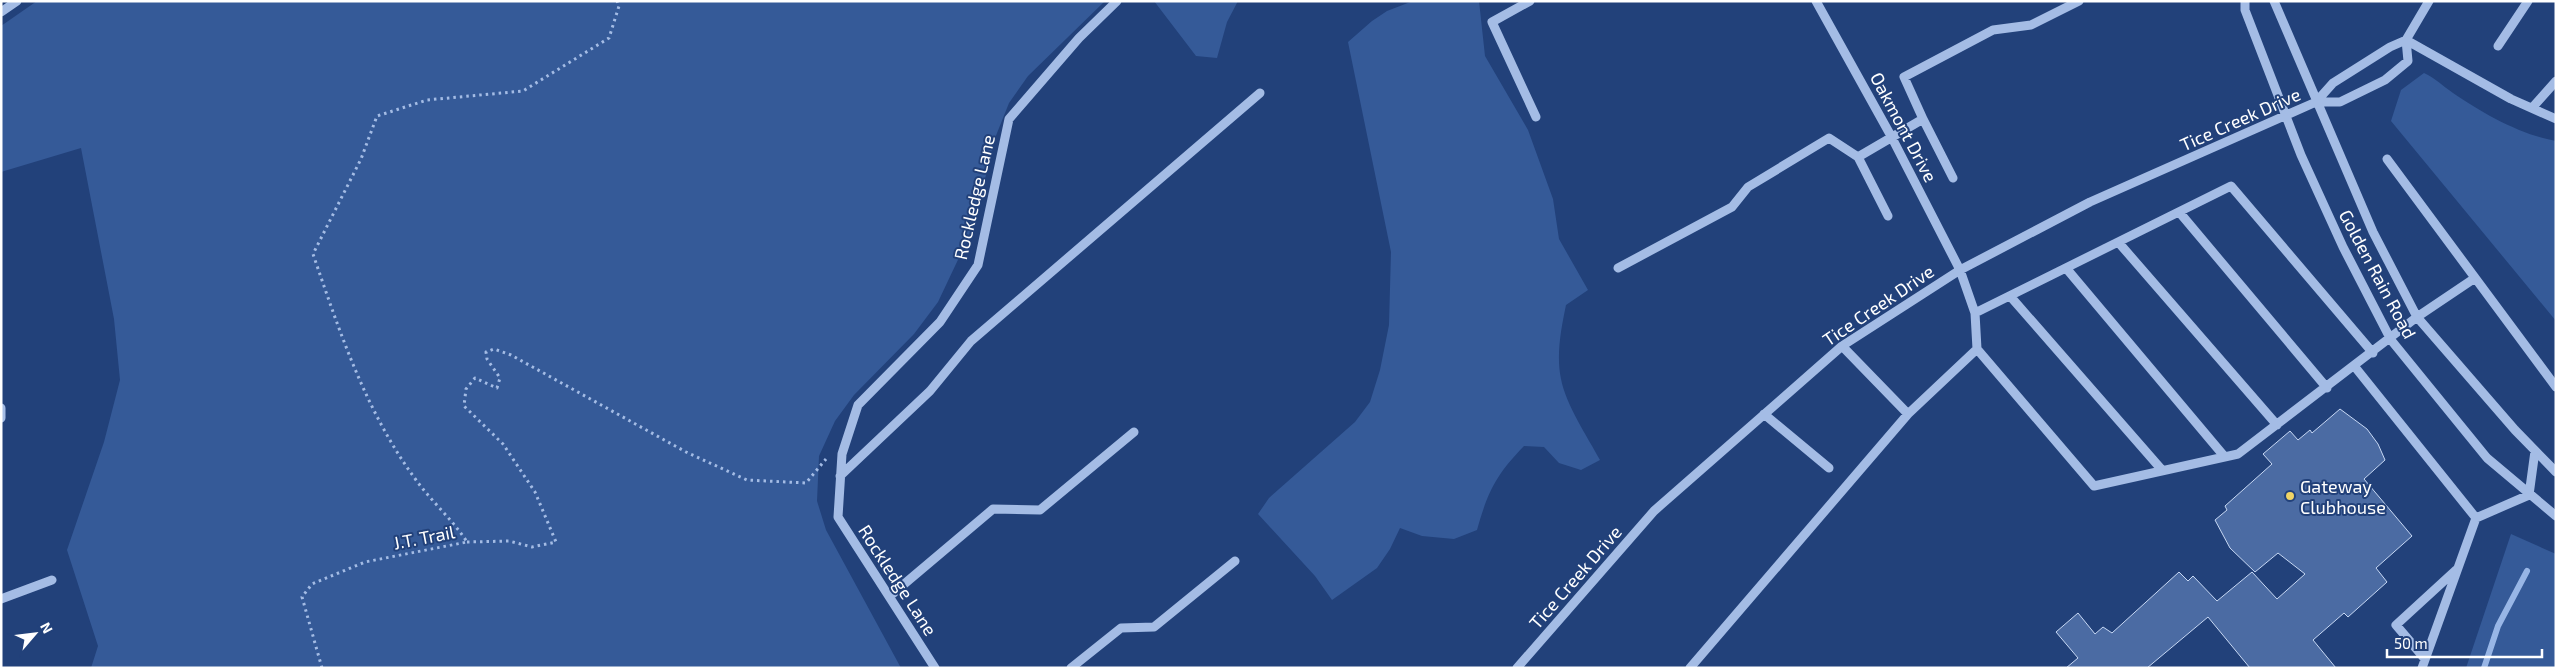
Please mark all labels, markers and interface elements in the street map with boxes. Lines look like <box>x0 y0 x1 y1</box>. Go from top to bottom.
street label: Oakmont Drive <box>1866 68 1942 186</box>
street label: Tice Creek Drive <box>2176 83 2304 155</box>
street label: Rockledge Lane <box>949 132 999 262</box>
street label: Golden Rain Road <box>2335 206 2421 342</box>
street label: Tice Creek Drive <box>1818 260 1938 350</box>
place label: Gateway Clubhouse <box>2300 475 2386 518</box>
marker: Gateway Clubhouse <box>2284 490 2296 502</box>
street label: J.T. Trail <box>391 520 457 554</box>
street label: Rockledge Lane <box>854 521 942 639</box>
street label: Tice Creek Drive <box>1524 521 1626 633</box>
north arrow <box>10 609 60 659</box>
text: N <box>37 619 57 636</box>
scale bar <box>2387 626 2542 658</box>
text: 50 m <box>2394 634 2428 652</box>

